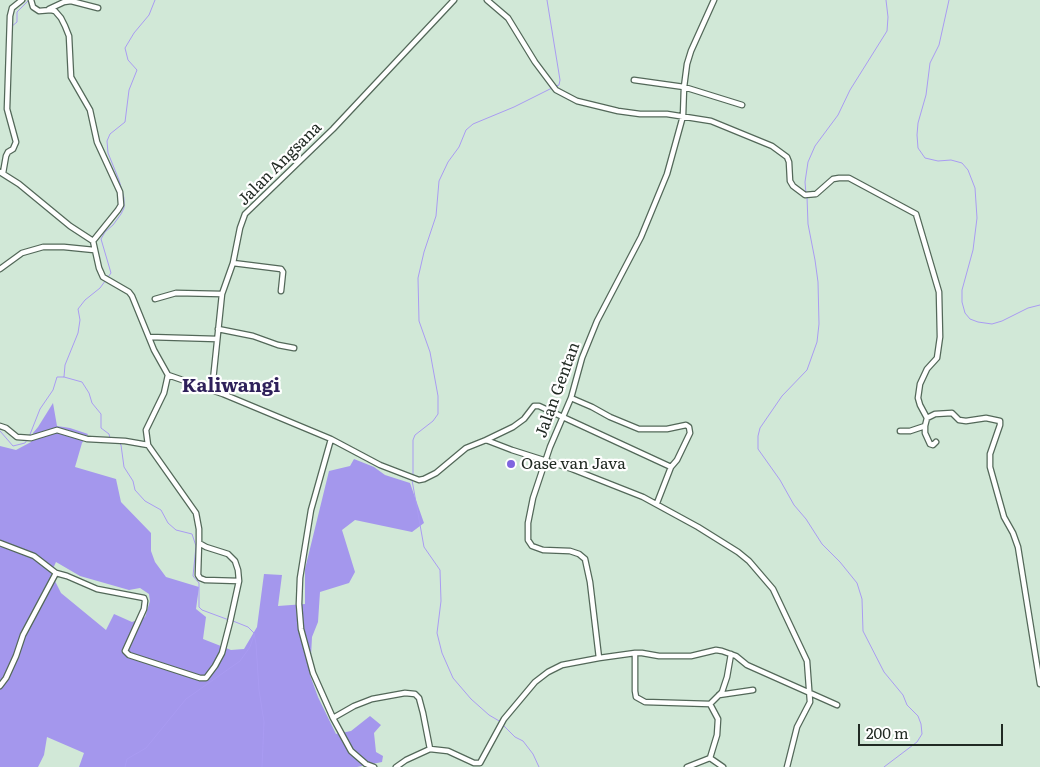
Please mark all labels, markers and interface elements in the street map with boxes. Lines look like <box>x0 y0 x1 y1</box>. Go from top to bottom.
street label: Jalan Angsana <box>234 118 326 210</box>
street label: Jalan Gentan <box>532 340 584 440</box>
district label: Kaliwangi <box>182 375 280 397</box>
place label: Oase van Java <box>521 454 626 474</box>
marker: Oase van Java <box>505 458 517 470</box>
scale bar <box>860 714 1005 746</box>
text: 200 m <box>866 721 909 744</box>

